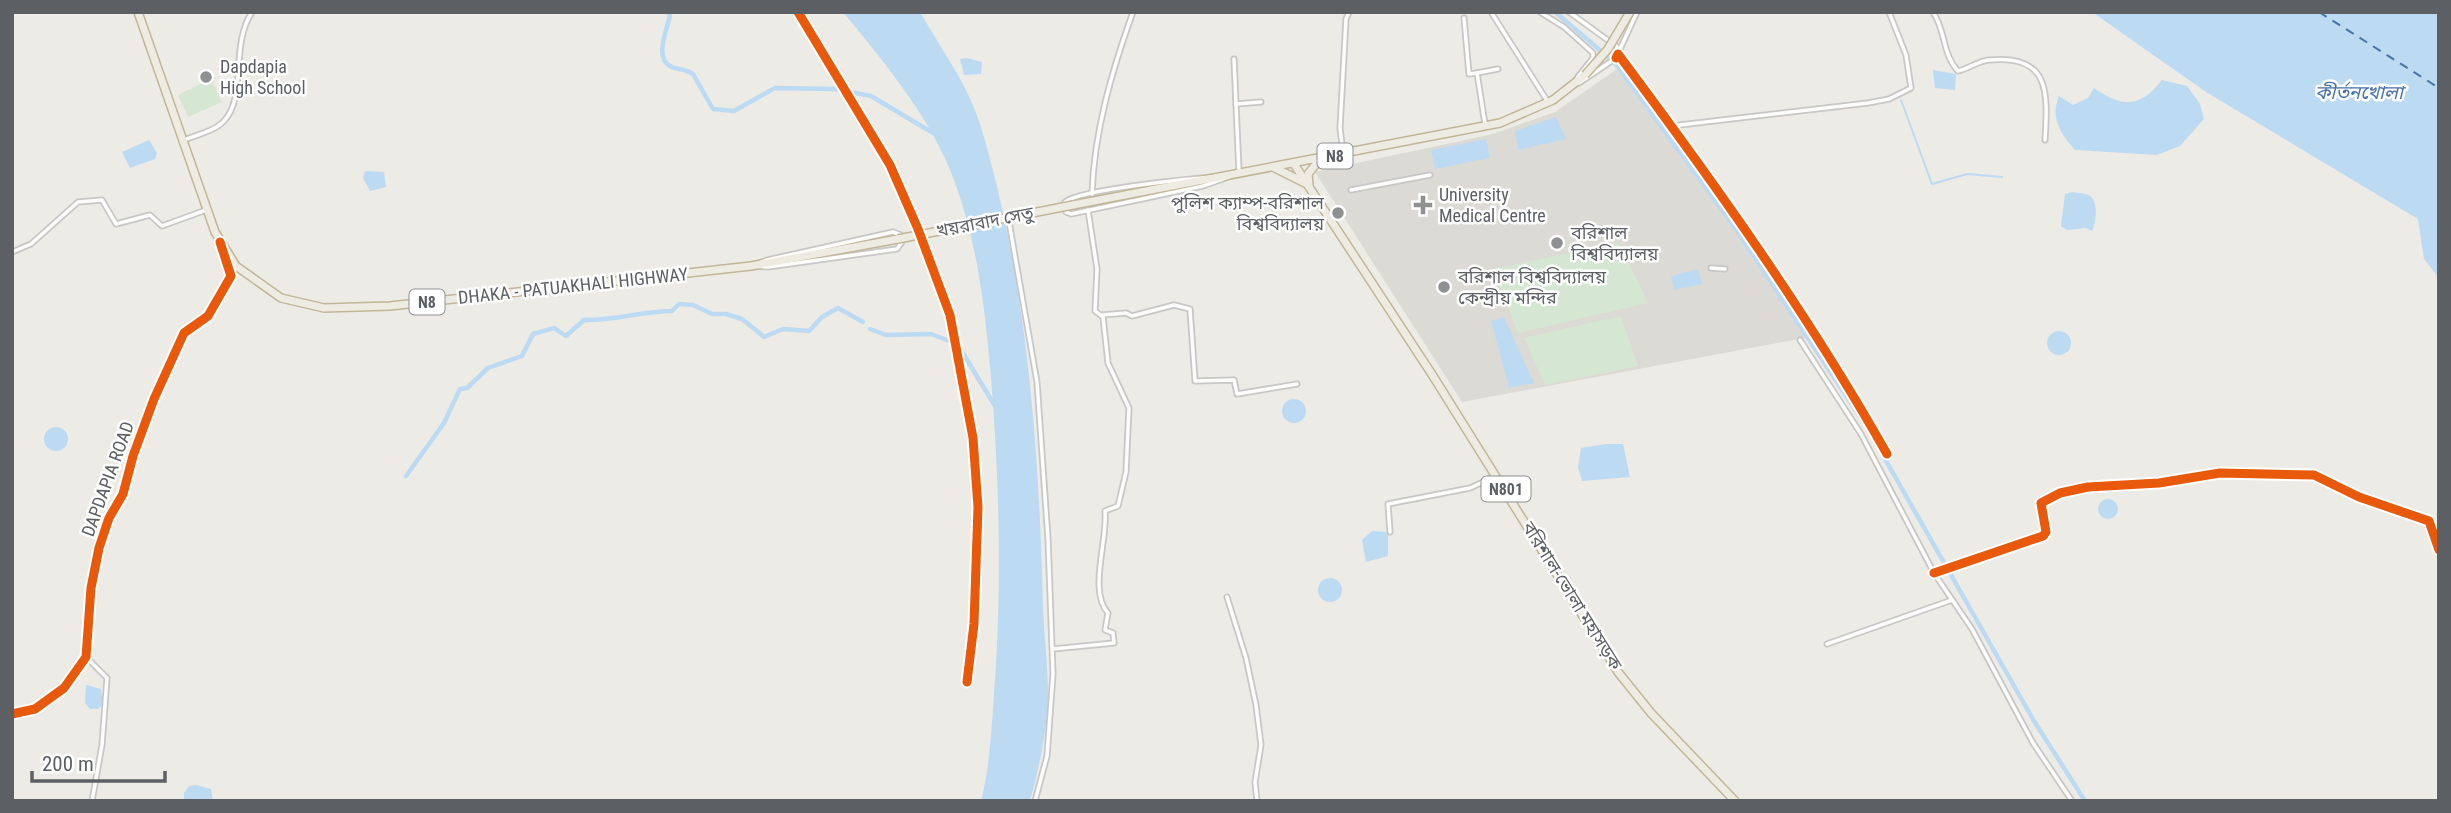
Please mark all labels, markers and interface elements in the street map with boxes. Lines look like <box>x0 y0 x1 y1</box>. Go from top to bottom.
place label: Dapdapia High School <box>220 56 306 98</box>
marker: Dapdapia High School <box>198 69 214 85</box>
water label: কীর্তনখোলা <box>2315 81 2407 104</box>
road number: N8 <box>1318 144 1352 168</box>
place label: University Medical Centre <box>1439 184 1546 226</box>
place label: পুলিশ ক্যাম্প-বরিশাল বিশ্ববিদ্যালয় <box>1171 192 1325 234</box>
marker: University Medical Centre <box>1413 195 1433 215</box>
street label: খয়রাবাদ সেতু <box>934 202 1036 242</box>
marker: পুলিশ ক্যাম্প-বরিশাল বিশ্ববিদ্যালয় <box>1330 205 1346 221</box>
place label: বরিশাল বিশ্ববিদ্যালয় <box>1570 222 1659 264</box>
marker: বরিশাল বিশ্ববিদ্যালয় <box>1549 235 1565 251</box>
street label: DHAKA - PATUAKHALI HIGHWAY <box>457 263 689 308</box>
place label: বরিশাল বিশ্ববিদ্যালয় কেন্দ্রীয় মন্দির <box>1457 266 1607 308</box>
marker: বরিশাল বিশ্ববিদ্যালয় কেন্দ্রীয় মন্দির <box>1436 279 1452 295</box>
road number: N8 <box>410 290 444 314</box>
street label: DAPDAPIA ROAD <box>77 418 138 539</box>
road number: N801 <box>1482 476 1530 502</box>
street label: বরিশাল-ভোলা মহাসড়ক <box>1518 517 1627 674</box>
scale bar <box>32 740 164 784</box>
text: 200 m <box>42 752 94 776</box>

